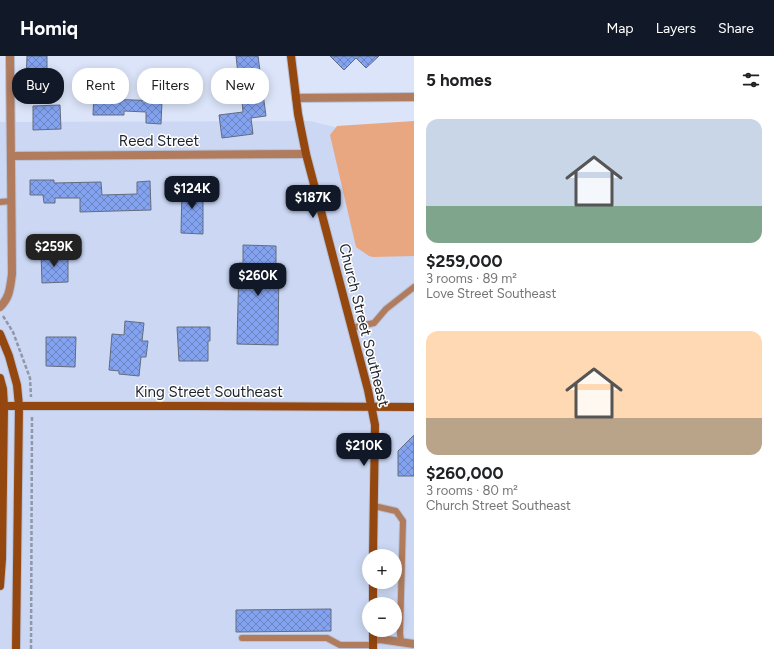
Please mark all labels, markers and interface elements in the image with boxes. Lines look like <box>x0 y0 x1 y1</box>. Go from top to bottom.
text: Homiq <box>20 17 78 40</box>
text: Map <box>606 20 634 37</box>
text: Layers <box>656 20 696 37</box>
text: Share <box>718 20 754 37</box>
chip: Buy <box>12 68 64 104</box>
chip: Rent <box>72 68 129 104</box>
chip: Filters <box>137 68 203 104</box>
chip: New <box>211 68 269 104</box>
icon: filters <box>740 69 762 91</box>
text: 5 homes <box>426 70 492 90</box>
street label: Reed Street <box>119 132 199 150</box>
icon: home <box>558 145 630 217</box>
pin: $124K <box>164 176 220 210</box>
text: $124K <box>173 181 211 196</box>
pin: $187K <box>285 185 341 219</box>
text: $187K <box>295 190 331 205</box>
pin: $259K <box>26 234 82 268</box>
text: $259K <box>35 239 73 254</box>
street label: Church Street Southeast <box>335 242 393 409</box>
text: $259,000 <box>426 251 502 271</box>
pin: $260K <box>230 263 286 297</box>
text: $260K <box>238 268 278 283</box>
text: 3 rooms · 89 m² <box>426 271 517 286</box>
text: Love Street Southeast <box>426 286 556 301</box>
icon: home <box>558 357 630 429</box>
street label: King Street Southeast <box>135 383 283 401</box>
pin: $210K <box>336 433 392 467</box>
text: $210K <box>345 438 383 453</box>
text: $260,000 <box>426 463 504 483</box>
text: 3 rooms · 80 m² <box>426 483 518 498</box>
text: Church Street Southeast <box>426 498 571 513</box>
map controls <box>362 549 402 637</box>
button: + <box>362 549 402 589</box>
button: − <box>362 597 402 637</box>

